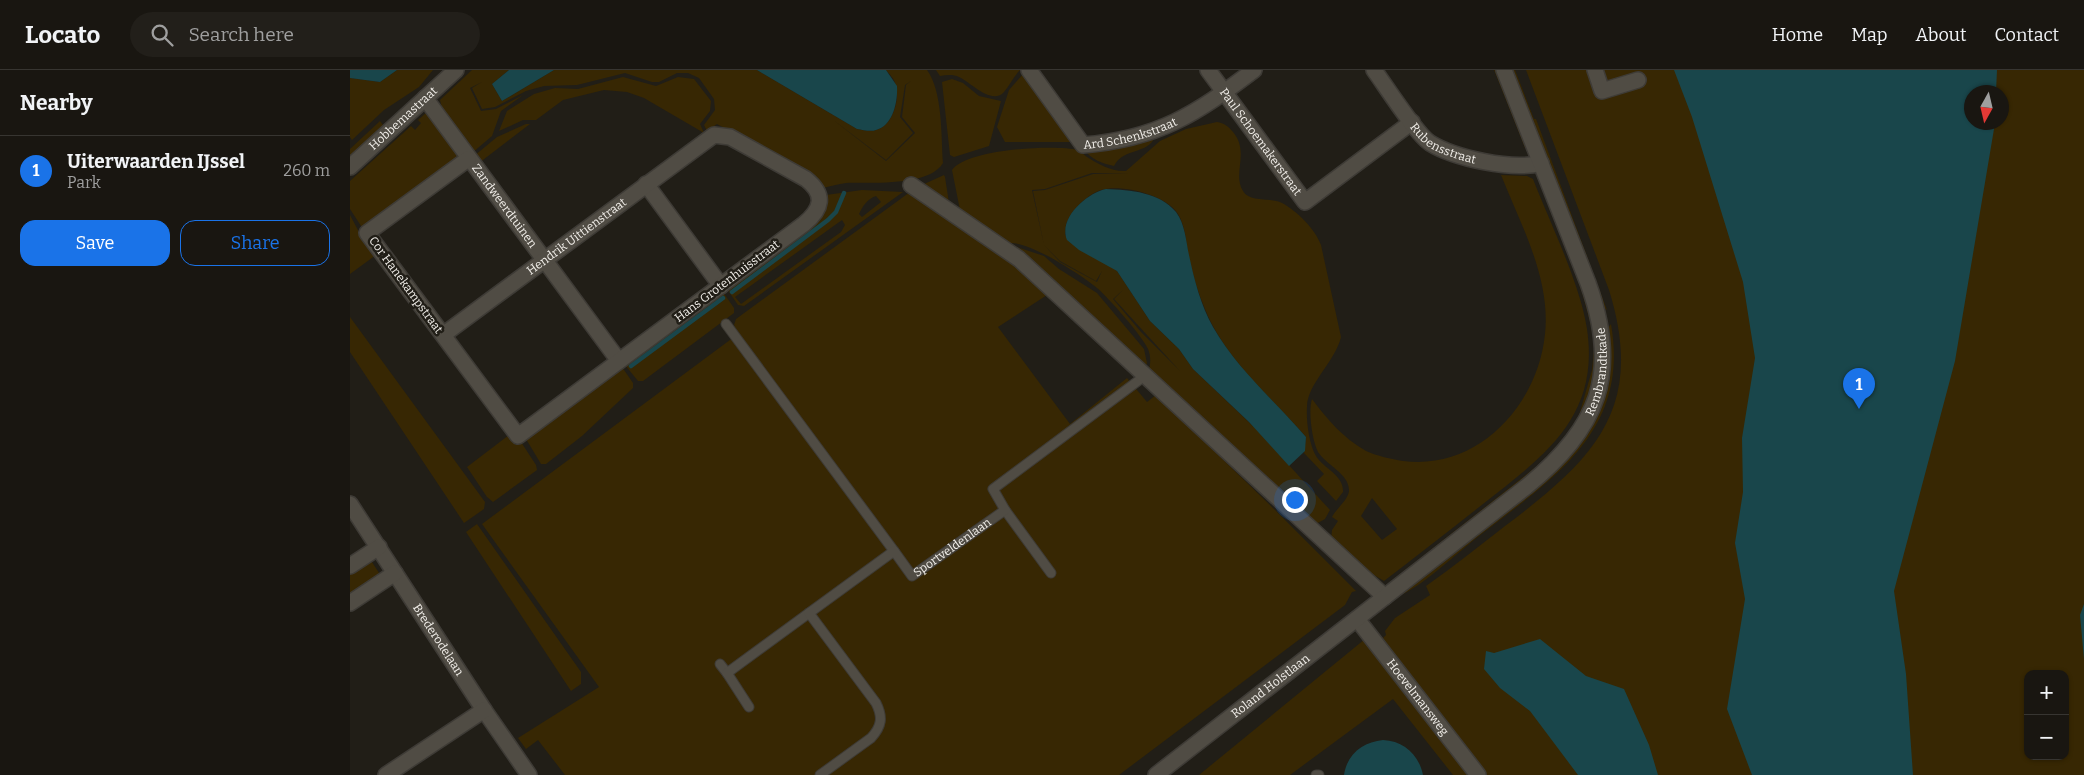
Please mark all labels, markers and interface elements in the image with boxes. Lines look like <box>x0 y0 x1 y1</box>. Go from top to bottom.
search box <box>130 12 480 57</box>
text: Locato <box>25 21 100 49</box>
icon: search <box>148 21 176 49</box>
text: Search here <box>188 23 294 46</box>
text: Home <box>1772 24 1823 46</box>
text: Map <box>1851 24 1887 46</box>
text: About <box>1915 24 1966 46</box>
text: Contact <box>1994 24 2059 46</box>
street label: Hobbemastraat <box>366 83 441 153</box>
street label: Paul Schoemakerstraat <box>1217 85 1305 199</box>
north arrow <box>1964 85 2009 130</box>
text: Nearby <box>20 90 93 116</box>
street label: Ard Schenkstraat <box>1083 114 1180 152</box>
street label: Rubensstraat <box>1407 120 1478 167</box>
text: Uiterwaarden IJssel <box>67 150 245 173</box>
text: 1 <box>33 161 39 180</box>
text: 260 m <box>283 161 330 180</box>
street label: Zandweerdtuinen <box>469 161 540 251</box>
text: Park <box>67 173 101 192</box>
street label: Hendrik Uittienstraat <box>524 195 630 278</box>
button: Save <box>20 220 170 266</box>
button: Share <box>180 220 330 266</box>
street label: Cor Hanekampstraat <box>366 234 446 337</box>
street label: Hans Grotenhuisstraat <box>672 237 783 325</box>
street label: Rembrandtkade <box>1583 326 1610 418</box>
pin: 1 <box>1843 368 1875 409</box>
your location <box>1282 487 1308 513</box>
street label: Sportveldenlaan <box>911 515 994 580</box>
street label: Brederodelaan <box>410 601 467 679</box>
street label: Roland Holstlaan <box>1229 651 1313 721</box>
street label: Hoevelmansweg <box>1384 656 1452 738</box>
map controls <box>2024 670 2069 760</box>
button: + <box>2024 670 2069 715</box>
button: − <box>2024 715 2069 760</box>

